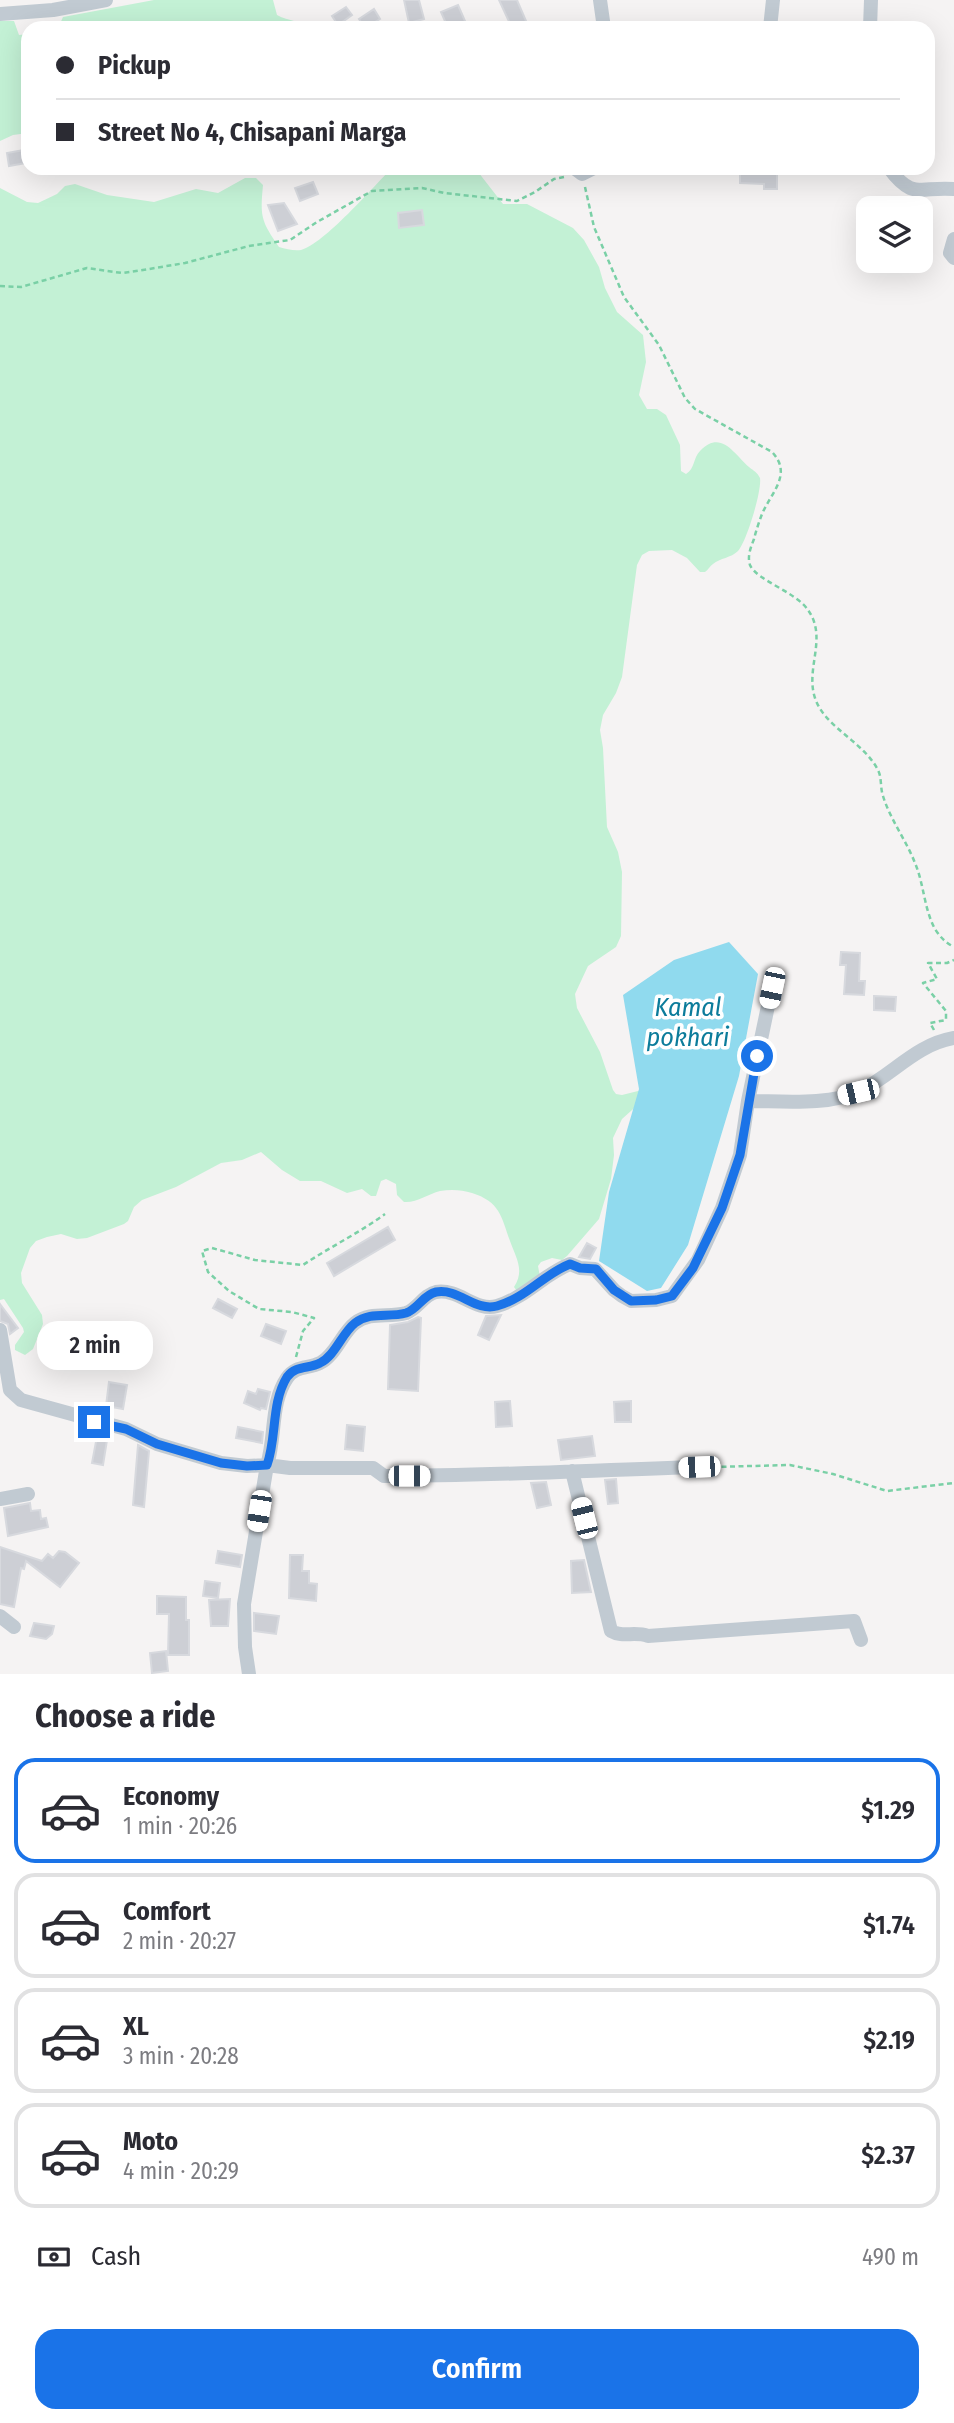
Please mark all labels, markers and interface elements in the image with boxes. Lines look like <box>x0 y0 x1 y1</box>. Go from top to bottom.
text: Pickup <box>98 50 171 81</box>
text: Street No 4, Chisapani Marga <box>98 117 407 148</box>
map controls <box>856 196 933 273</box>
button: layers <box>856 196 933 273</box>
car <box>758 965 787 1011</box>
water label: Kamal pokhari <box>647 992 730 1053</box>
route start <box>741 1040 773 1072</box>
car <box>836 1077 881 1107</box>
callout: 2 min <box>36 1320 152 1370</box>
text: 2 min <box>69 1331 121 1359</box>
route end <box>78 1406 110 1438</box>
car <box>678 1456 721 1478</box>
car <box>389 1466 431 1487</box>
car <box>246 1489 273 1533</box>
car <box>569 1495 600 1541</box>
text: Choose a ride <box>35 1697 216 1735</box>
icon: car <box>39 1779 102 1842</box>
text: Economy <box>123 1781 219 1812</box>
text: $1.29 <box>861 1795 915 1826</box>
text: 1 min · 20:26 <box>123 1812 237 1840</box>
icon: car <box>39 1894 102 1957</box>
text: Comfort <box>123 1896 211 1927</box>
text: $1.74 <box>863 1910 915 1941</box>
text: 2 min · 20:27 <box>123 1927 236 1955</box>
icon: car <box>39 2009 102 2072</box>
text: XL <box>123 2011 149 2042</box>
text: $2.19 <box>863 2025 915 2056</box>
text: 3 min · 20:28 <box>123 2042 239 2070</box>
icon: car <box>39 2124 102 2187</box>
text: Moto <box>123 2126 178 2157</box>
text: $2.37 <box>861 2140 915 2171</box>
text: 4 min · 20:29 <box>123 2157 239 2185</box>
icon: cash <box>35 2238 73 2276</box>
text: Cash <box>91 2241 141 2272</box>
text: 490 m <box>862 2243 919 2271</box>
button: Confirm <box>35 2329 919 2409</box>

